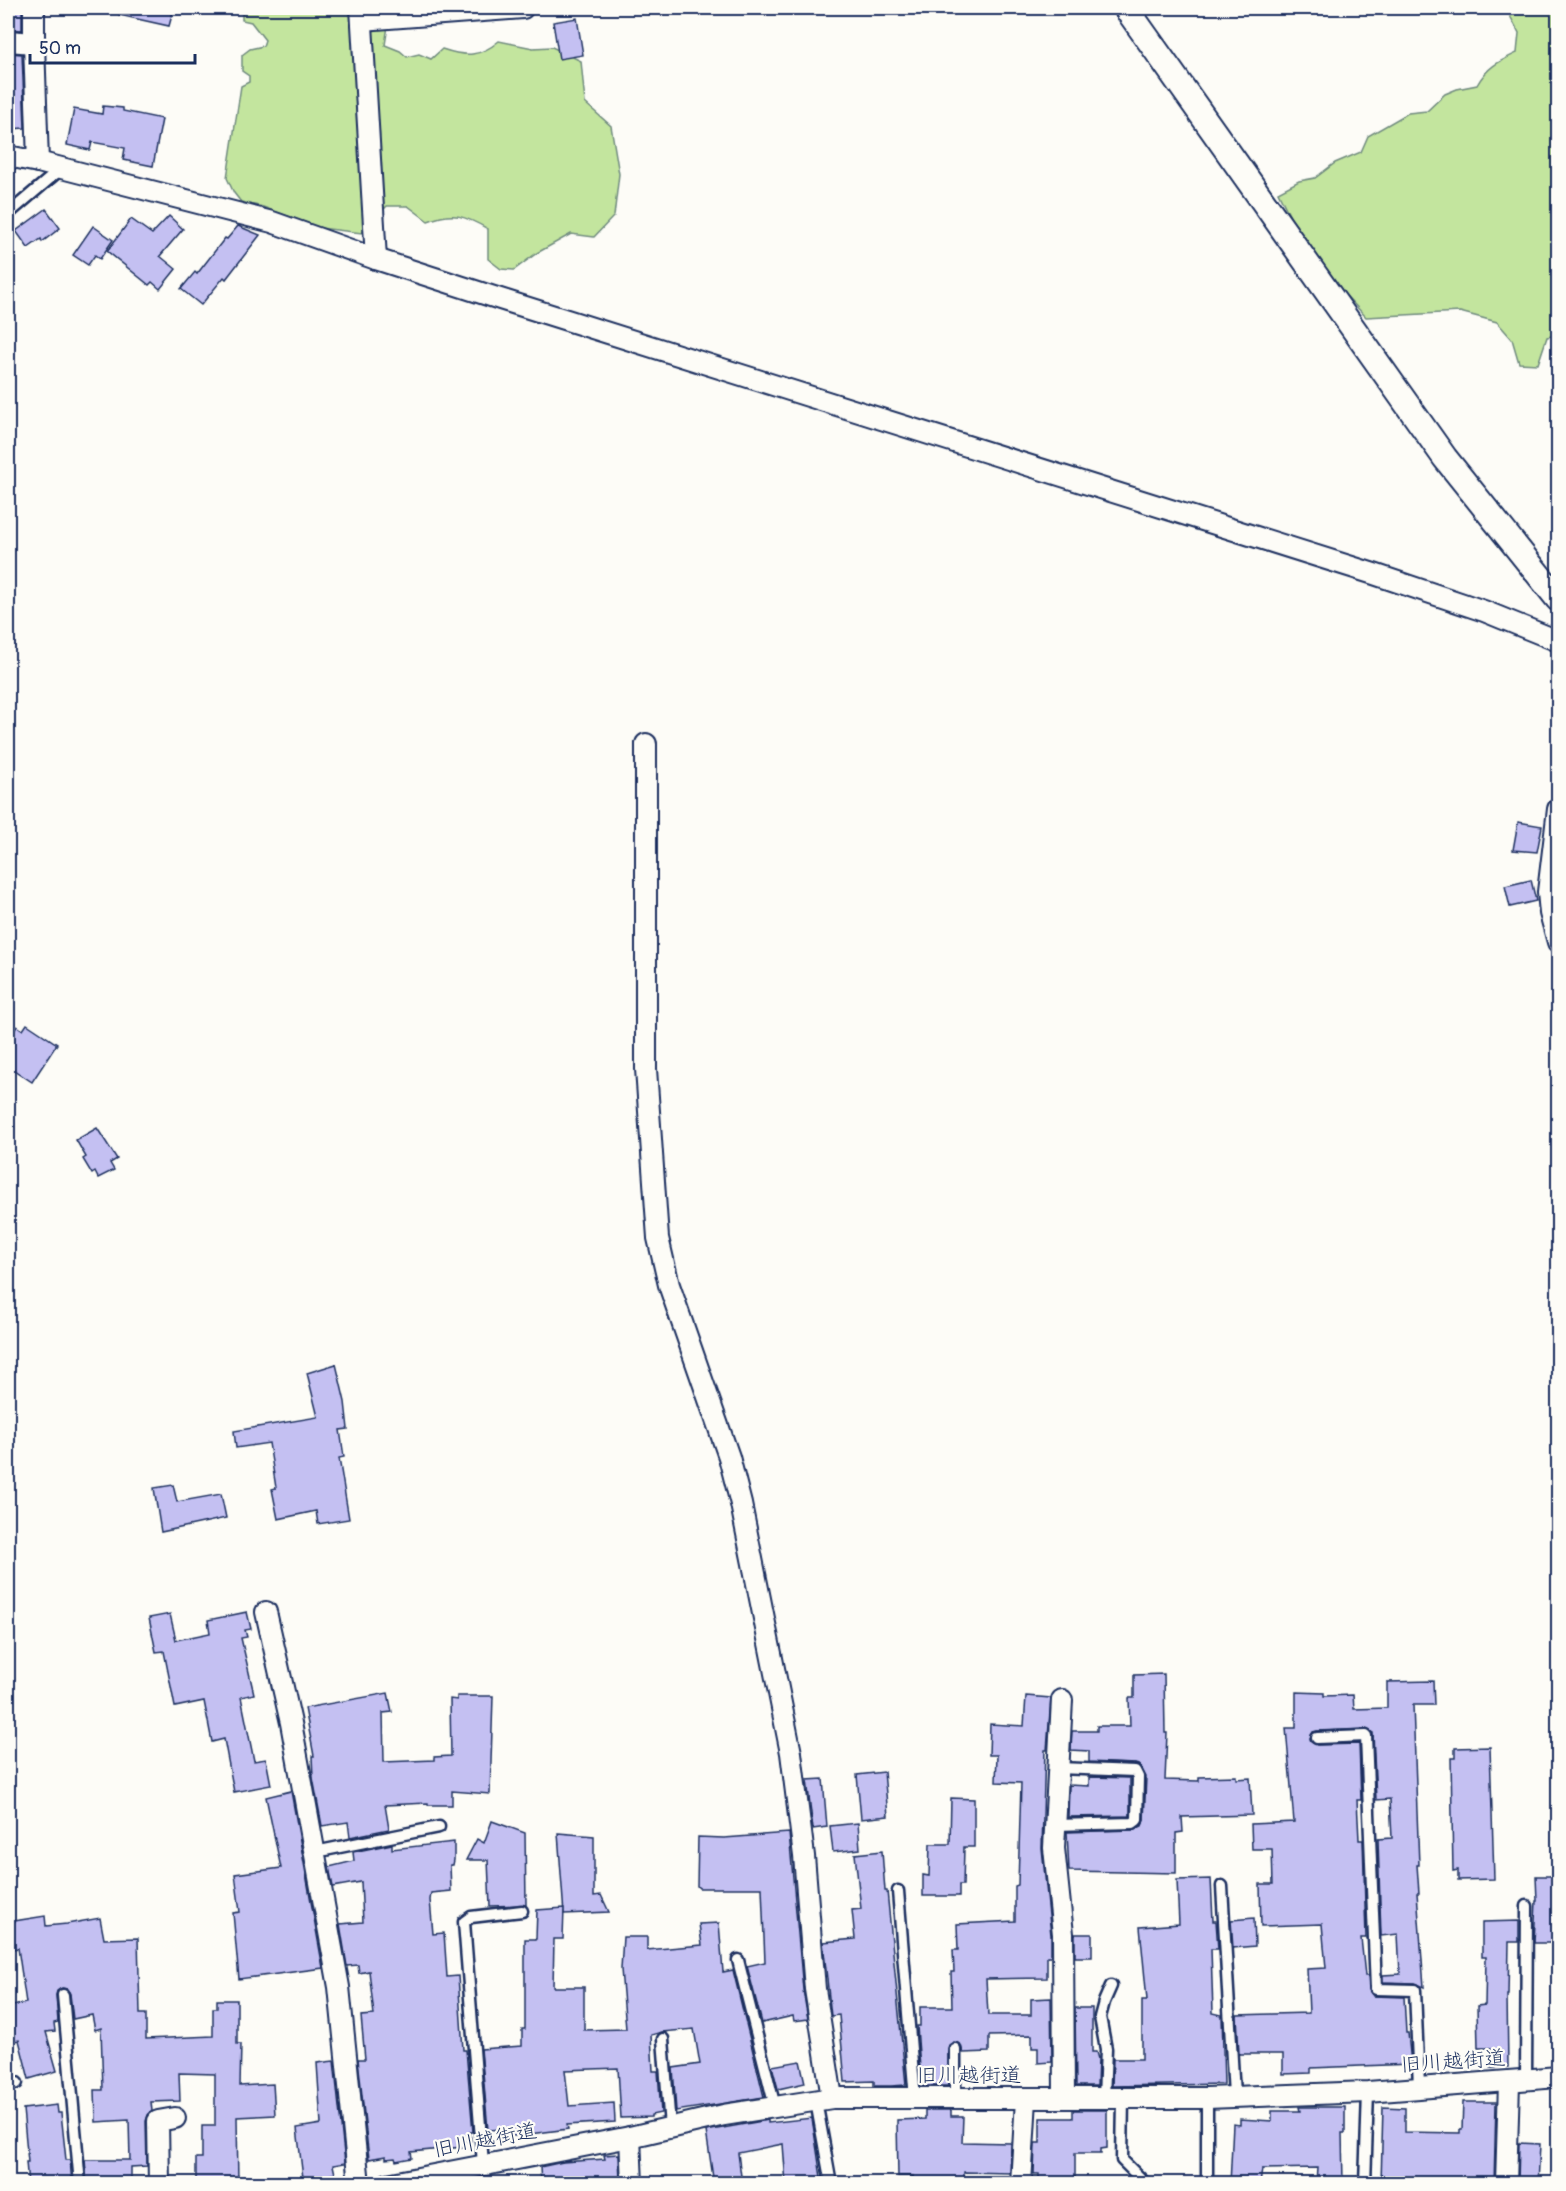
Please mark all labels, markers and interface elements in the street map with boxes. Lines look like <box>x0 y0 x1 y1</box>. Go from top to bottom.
scale bar <box>30 27 195 65</box>
text: 50 m <box>39 37 81 60</box>
street label: 旧川越街道 <box>1400 2044 1506 2079</box>
street label: 旧川越街道 <box>917 2062 1022 2089</box>
street label: 旧川越街道 <box>431 2117 539 2164</box>

